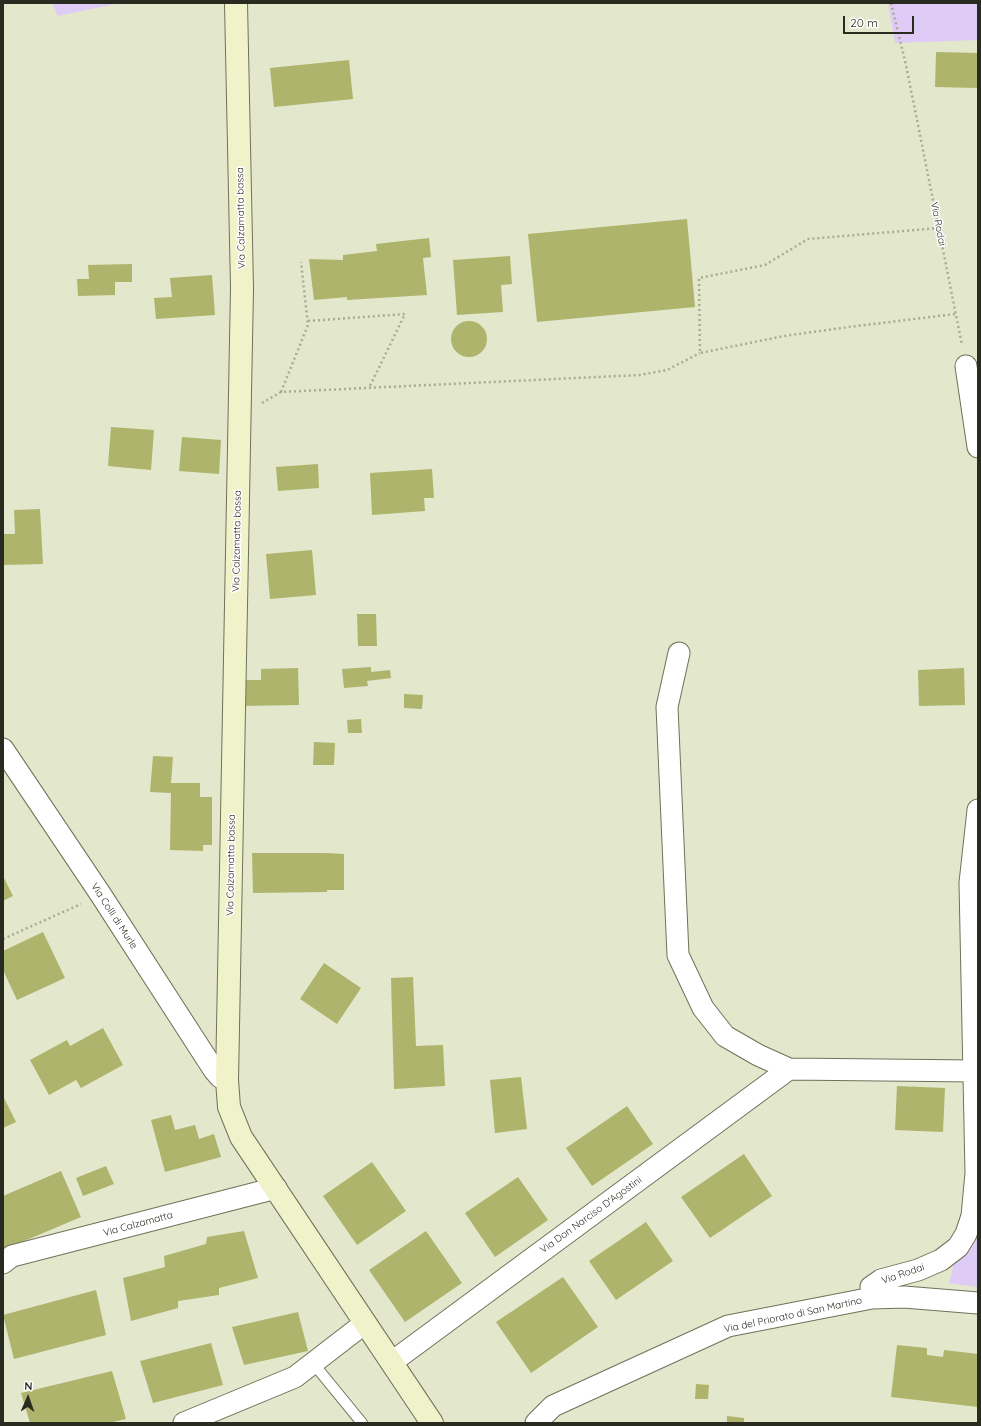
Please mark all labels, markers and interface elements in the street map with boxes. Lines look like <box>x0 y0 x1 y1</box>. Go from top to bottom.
scale bar <box>845 8 916 34</box>
text: 20 m <box>850 15 878 30</box>
street label: Via Calzamatta bassa <box>234 167 248 269</box>
street label: Via Rodai <box>928 201 948 247</box>
street label: Via Calzamatta bassa <box>230 490 244 592</box>
street label: Via Calzamatta bassa <box>224 814 238 916</box>
street label: Via Colli di Murle <box>88 881 140 951</box>
street label: Via Don Narciso D'Agostini <box>538 1174 644 1256</box>
street label: Via Calzamatta <box>102 1209 174 1239</box>
street label: Via Rodai <box>880 1261 926 1287</box>
street label: Via del Priorato di San Martino <box>723 1294 863 1336</box>
north arrow <box>8 1378 48 1418</box>
text: N <box>24 1379 33 1393</box>

